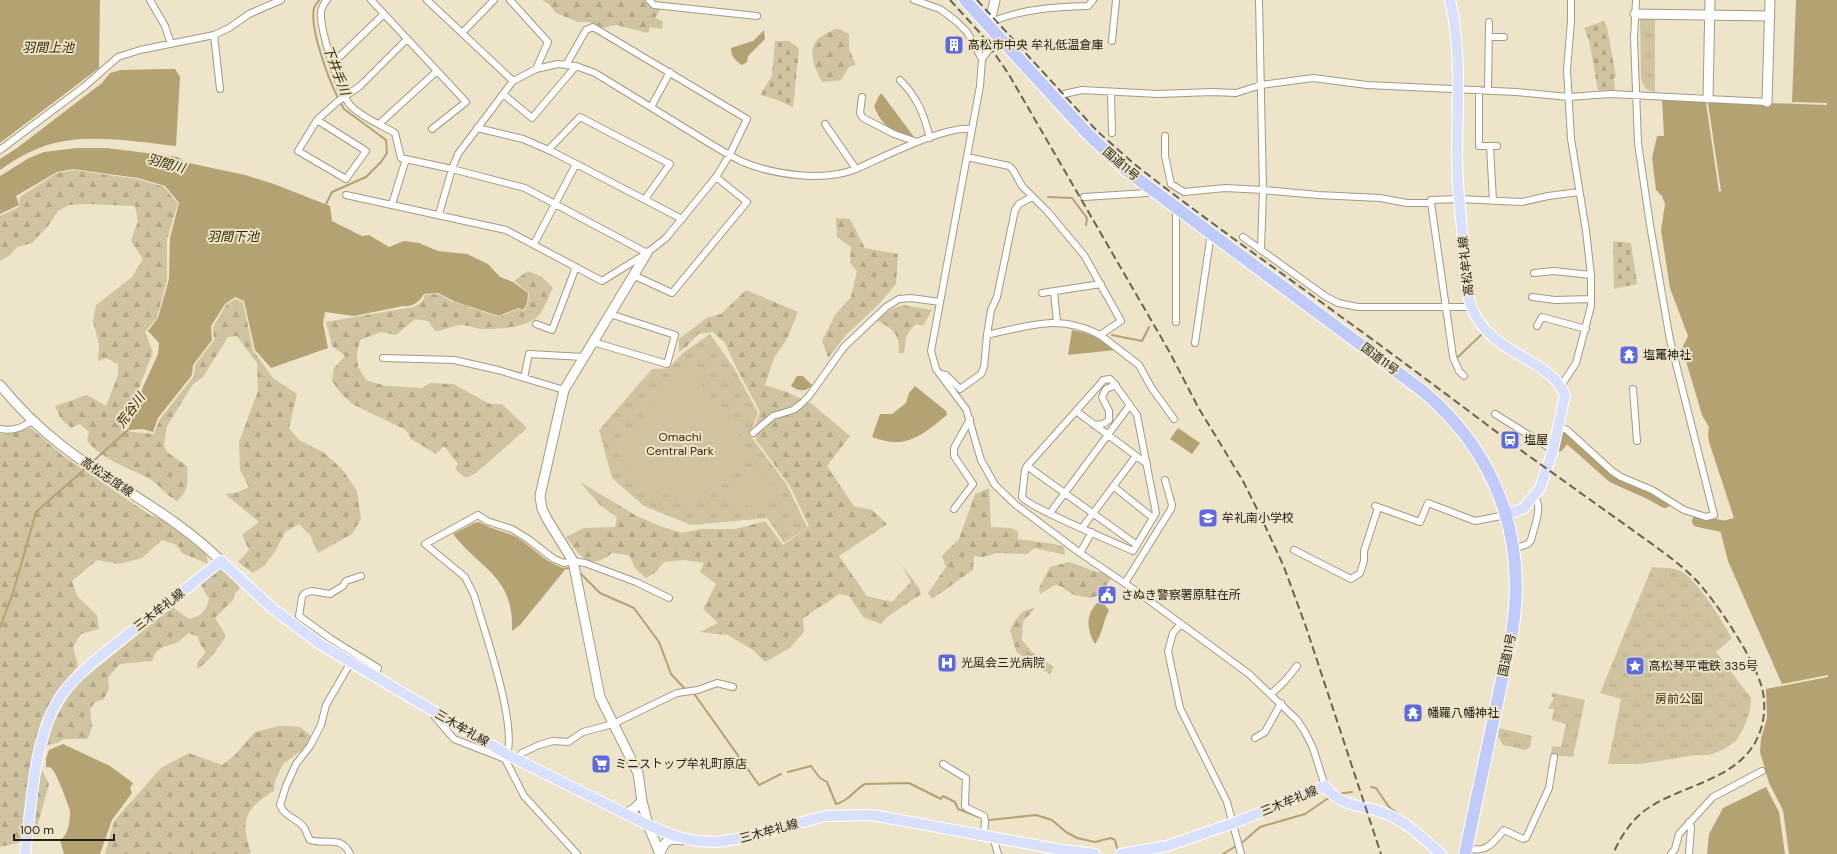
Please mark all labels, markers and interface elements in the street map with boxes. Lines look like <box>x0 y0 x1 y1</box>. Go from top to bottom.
building icon: 高松市中央 牟礼低温倉庫 <box>943 34 965 56</box>
place label: 高松市中央 牟礼低温倉庫 <box>968 37 1103 53</box>
water label: 羽間上池 <box>22 39 76 56</box>
water label: 下井手川 <box>319 43 355 99</box>
street label: 国道11号 <box>1099 144 1143 184</box>
water label: 羽間川 <box>145 150 189 178</box>
water label: 羽間下池 <box>207 228 261 245</box>
street label: 高松牟礼線 <box>1455 235 1477 297</box>
street label: 国道11号 <box>1358 340 1402 378</box>
temple icon: 塩竃神社 <box>1618 344 1640 366</box>
place label: 塩竃神社 <box>1643 347 1691 363</box>
water label: 荒谷川 <box>112 388 150 431</box>
park label: Omachi Central Park <box>646 429 714 459</box>
station icon: 塩屋 <box>1499 429 1521 451</box>
place label: 塩屋 <box>1524 432 1548 448</box>
street label: 高松志度線 <box>78 454 136 500</box>
school or university icon: 牟礼南小学校 <box>1197 507 1219 529</box>
place label: 牟礼南小学校 <box>1222 510 1294 526</box>
public building icon: さぬき警察署原駐在所 <box>1096 584 1118 606</box>
street label: 三木牟礼線 <box>130 585 188 635</box>
place label: さぬき警察署原駐在所 <box>1121 587 1241 603</box>
street label: 国道11号 <box>1495 632 1519 678</box>
hospital icon: 光風会三光病院 <box>936 652 958 674</box>
place label: 光風会三光病院 <box>961 655 1045 671</box>
place icon: 高松琴平電鉄 335号 <box>1624 655 1646 677</box>
place label: 高松琴平電鉄 335号 <box>1649 658 1758 674</box>
park label: 房前公園 <box>1655 691 1703 707</box>
temple icon: 幡羅八幡神社 <box>1402 702 1424 724</box>
place label: 幡羅八幡神社 <box>1427 705 1499 721</box>
street label: 三木牟礼線 <box>432 706 492 750</box>
supermarket icon: ミニストップ牟礼町原店 <box>590 753 612 775</box>
place label: ミニストップ牟礼町原店 <box>615 756 747 772</box>
street label: 三木牟礼線 <box>1258 782 1320 820</box>
scale bar <box>14 816 114 842</box>
street label: 三木牟礼線 <box>738 816 800 846</box>
text: 100 m <box>20 822 54 838</box>

